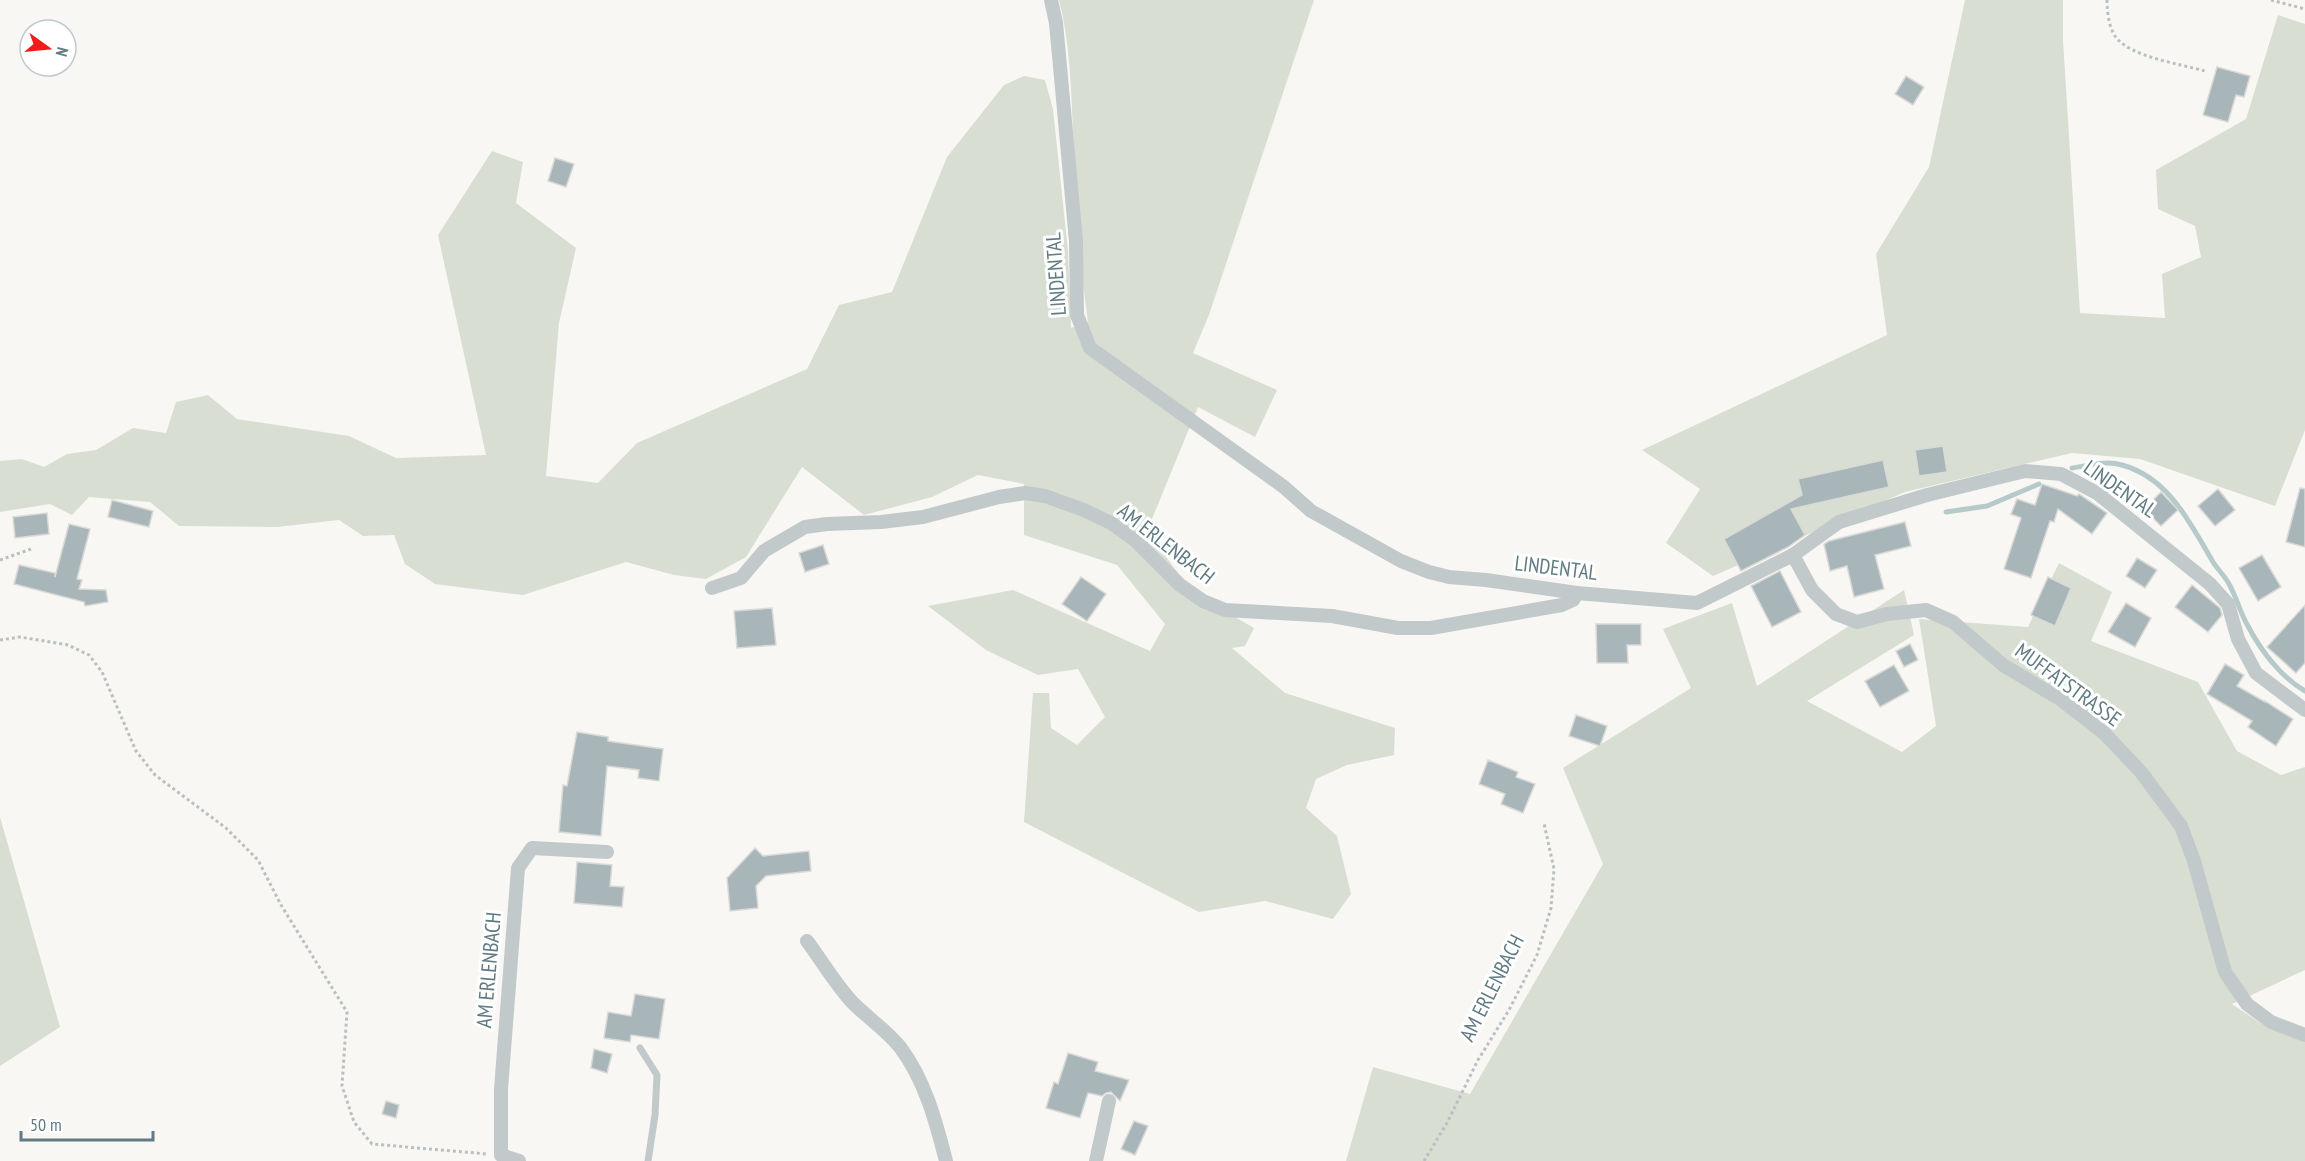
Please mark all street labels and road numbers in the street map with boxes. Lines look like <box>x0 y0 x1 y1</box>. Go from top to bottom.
street label: LINDENTAL <box>1039 231 1072 316</box>
street label: LINDENTAL <box>2078 454 2162 524</box>
street label: AM ERLENBACH <box>1112 497 1220 590</box>
street label: LINDENTAL <box>1513 549 1599 586</box>
street label: MUFFATSTRASSE <box>2010 637 2127 732</box>
street label: AM ERLENBACH <box>470 911 507 1029</box>
street label: AM ERLENBACH <box>1453 930 1530 1046</box>

